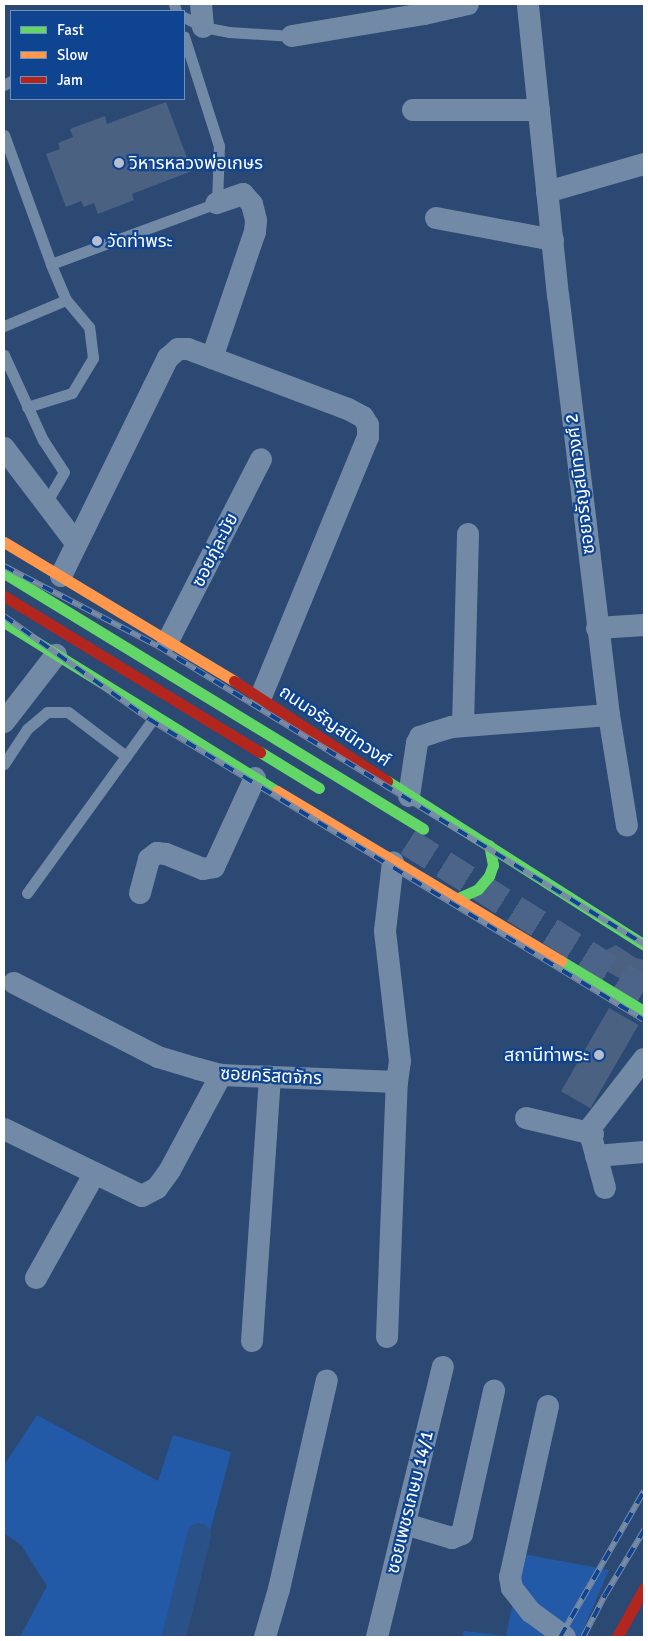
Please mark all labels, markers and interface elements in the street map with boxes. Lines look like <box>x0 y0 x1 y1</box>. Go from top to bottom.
legend <box>10 10 185 100</box>
text: Fast <box>57 21 84 39</box>
text: Slow <box>57 46 88 64</box>
text: Jam <box>57 71 83 89</box>
place label: วิหารหลวงพ่อเกษร <box>129 152 263 174</box>
marker: วิหารหลวงพ่อเกษร <box>113 157 125 169</box>
place label: วัดท่าพระ <box>107 230 173 252</box>
marker: วัดท่าพระ <box>91 235 103 247</box>
street label: ซอยจรัญสนิทวงศ์ 2 <box>561 412 599 556</box>
street label: ซอยภู่ละมัย <box>187 509 243 591</box>
street label: ถนนจรัญสนิทวงศ์ <box>275 681 395 771</box>
place label: สถานีท่าพระ <box>504 1044 589 1066</box>
marker: สถานีท่าพระ <box>593 1049 605 1061</box>
street label: ซอยคริสตจักร <box>220 1063 322 1089</box>
street label: ซอยเพชรเกษม 14/1 <box>382 1428 438 1576</box>

